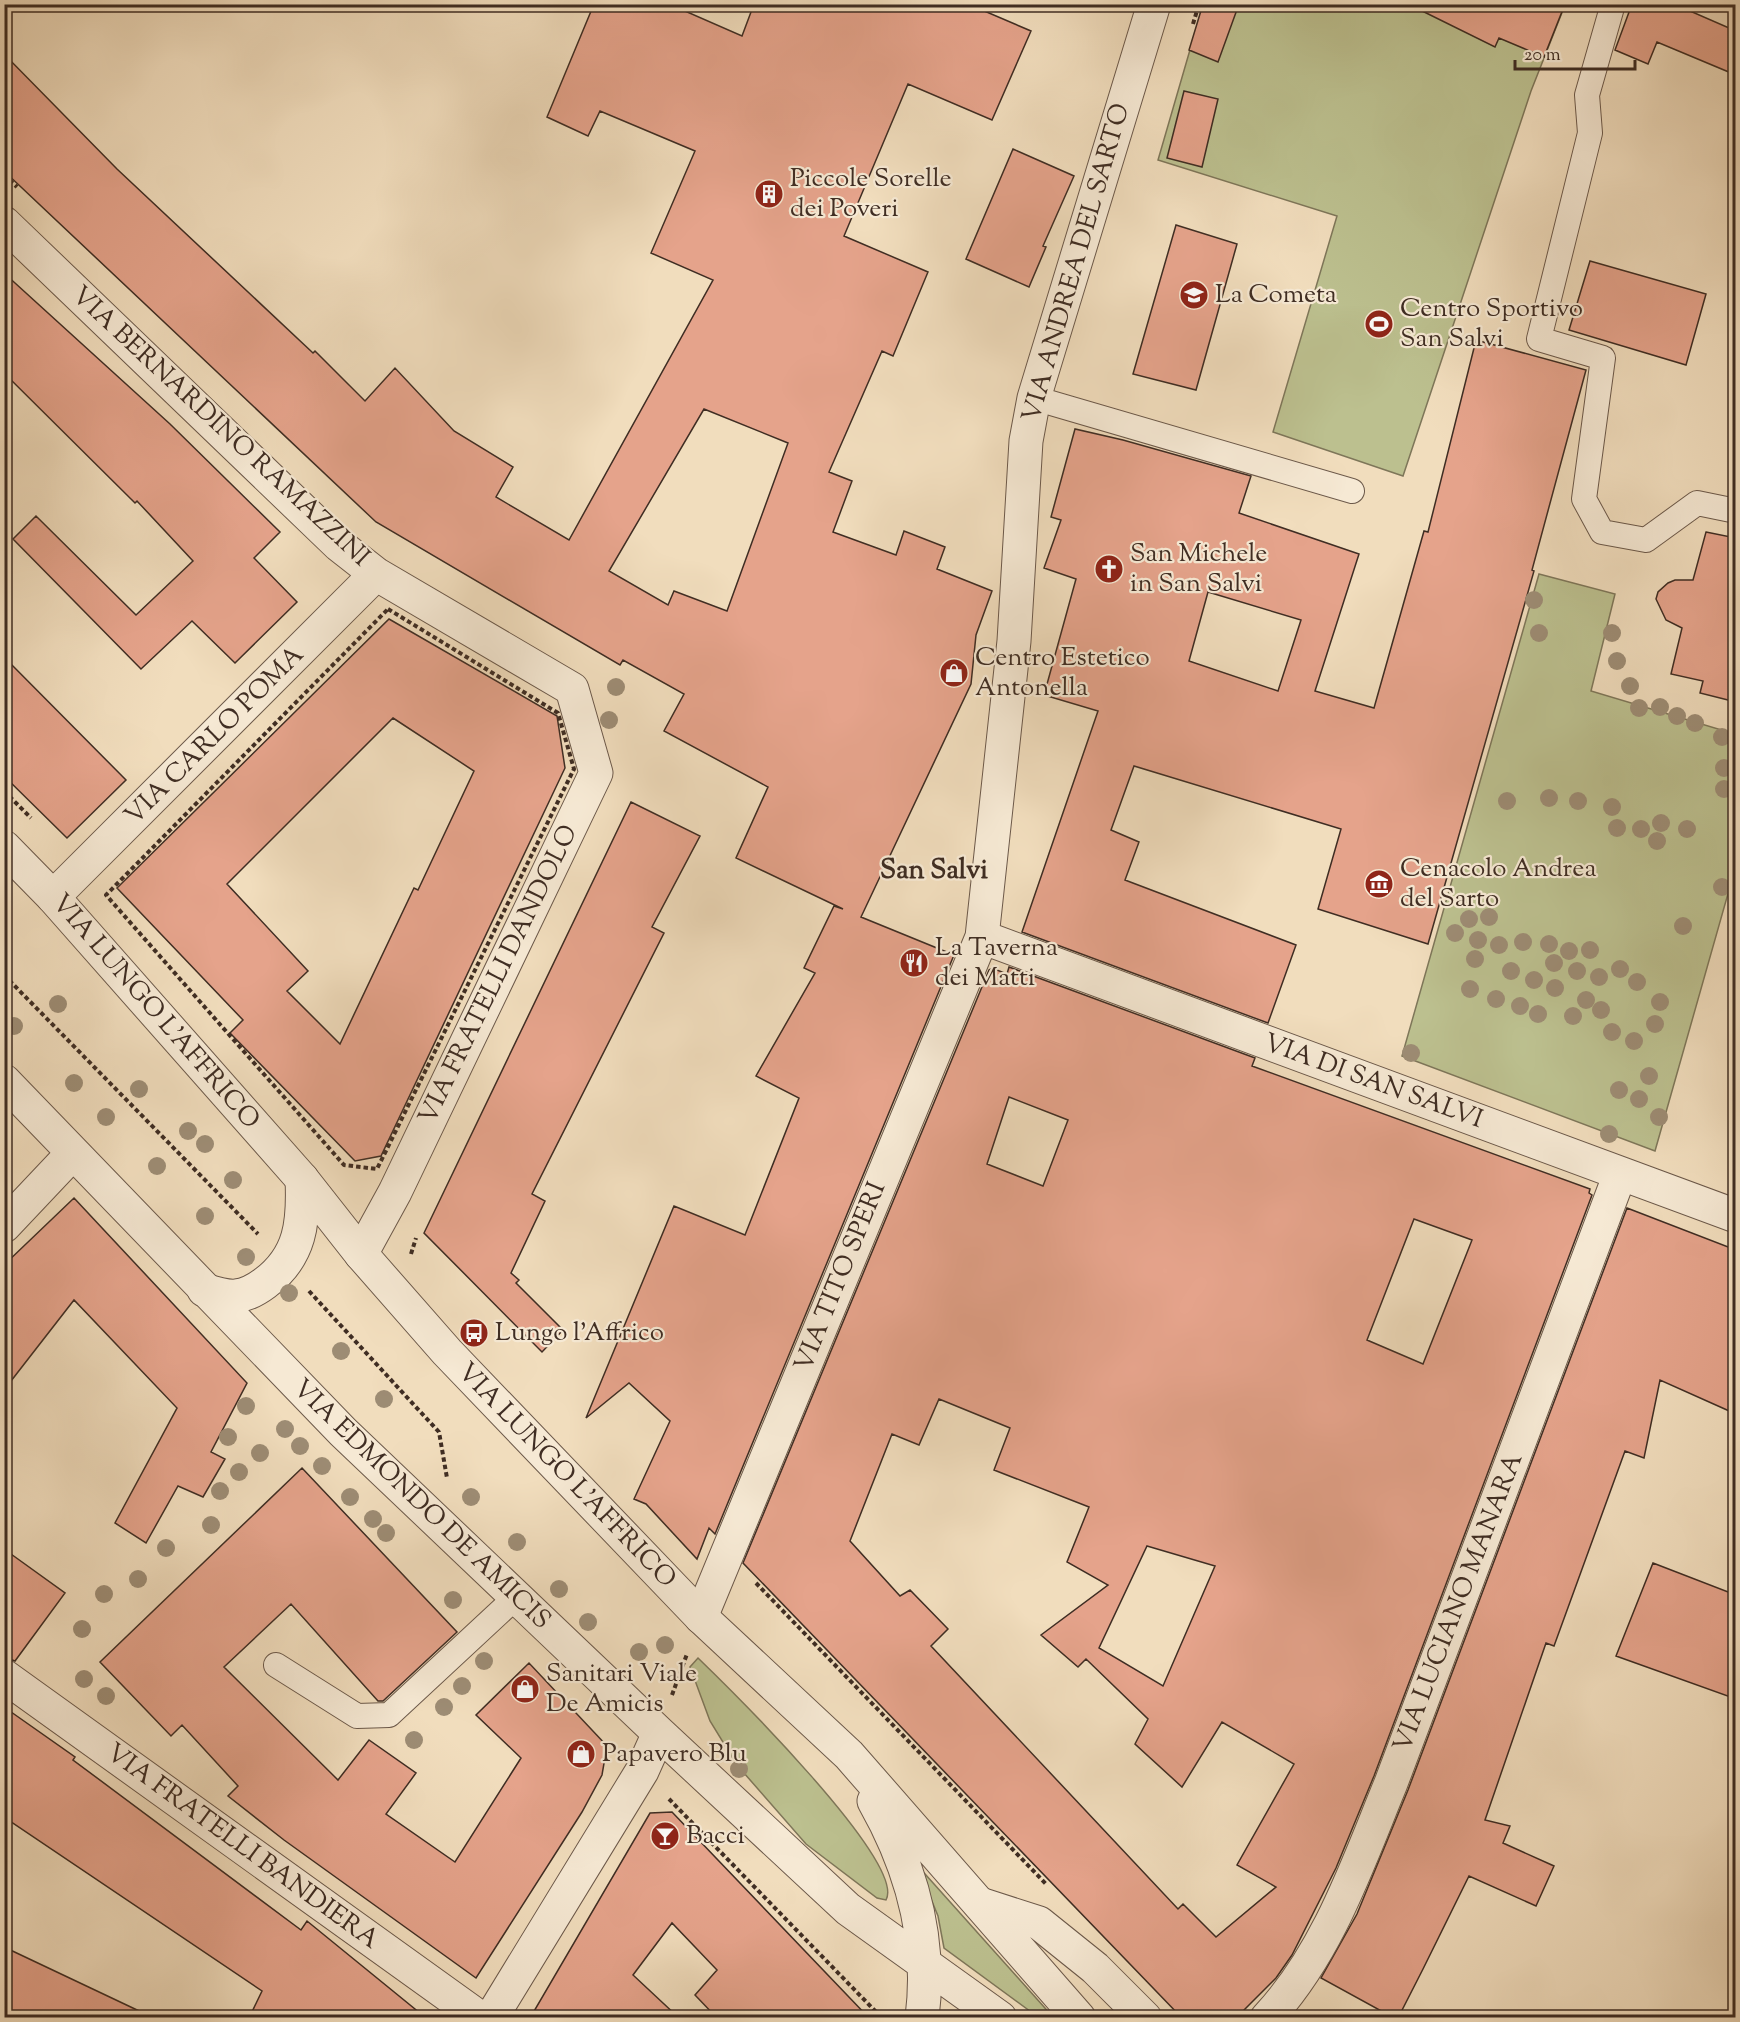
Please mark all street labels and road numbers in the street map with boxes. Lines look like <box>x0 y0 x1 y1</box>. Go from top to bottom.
street label: VIA ANDREA DEL SARTO <box>1014 99 1140 427</box>
street label: VIA BERNARDINO RAMAZZINI <box>62 278 378 576</box>
street label: VIA CARLO POMA <box>117 638 313 834</box>
street label: VIA FRATELLI DANDOLO <box>410 819 588 1131</box>
street label: VIA LUNGO L'AFFRICO <box>42 886 268 1138</box>
street label: VIA DI SAN SALVI <box>1258 1025 1488 1139</box>
street label: VIA TITO SPERI <box>786 1176 896 1378</box>
street label: VIA LUNGO L'AFFRICO <box>448 1355 684 1597</box>
street label: VIA EDMONDO DE AMICIS <box>283 1371 559 1639</box>
street label: VIA LUCIANO MANARA <box>1385 1448 1533 1758</box>
street label: VIA FRATELLI BANDIERA <box>98 1735 386 1959</box>

